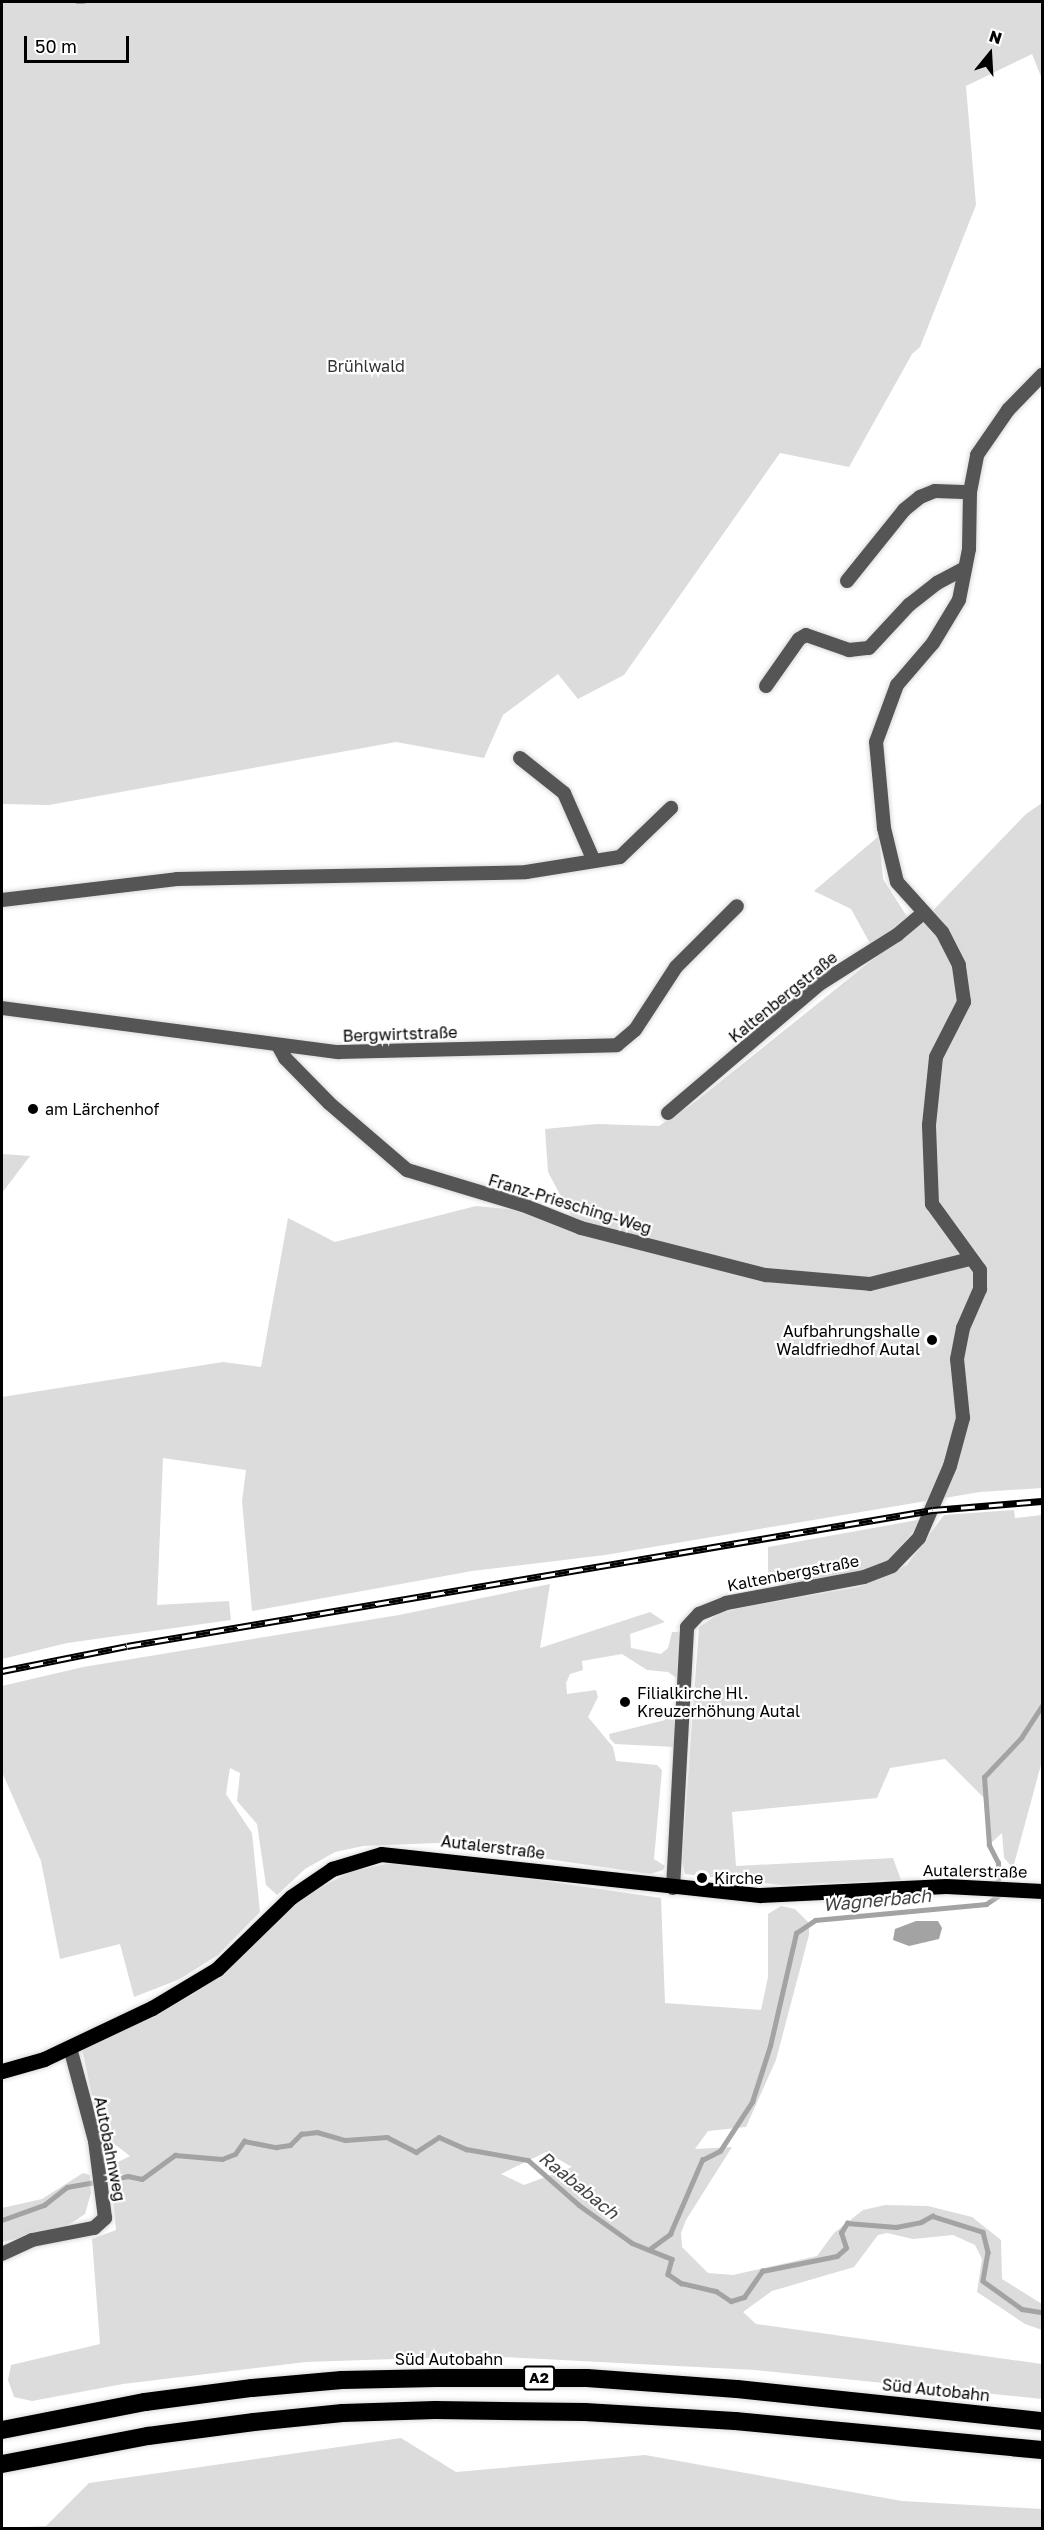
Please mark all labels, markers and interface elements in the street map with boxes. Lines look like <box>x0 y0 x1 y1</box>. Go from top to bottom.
scale bar <box>27 24 132 62</box>
north arrow <box>960 24 1020 84</box>
text: N <box>987 25 1004 48</box>
text: 50 m <box>35 35 77 57</box>
park label: Brühlwald <box>327 356 405 376</box>
street label: Kaltenbergstraße <box>725 947 841 1047</box>
street label: Bergwirtstraße <box>342 1022 458 1046</box>
place label: am Lärchenhof <box>45 1099 159 1119</box>
marker: am Lärchenhof <box>26 1102 40 1116</box>
street label: Franz-Priesching-Weg <box>486 1170 654 1238</box>
place label: Aufbahrungshalle Waldfriedhof Autal <box>776 1321 920 1359</box>
marker: Aufbahrungshalle Waldfriedhof Autal <box>925 1333 939 1347</box>
street label: Kaltenbergstraße <box>725 1551 861 1595</box>
place label: Filialkirche Hl. Kreuzerhöhung Autal <box>637 1683 800 1721</box>
marker: Filialkirche Hl. Kreuzerhöhung Autal <box>618 1695 632 1709</box>
street label: Autalerstraße <box>440 1831 546 1863</box>
street label: Autalerstraße <box>923 1860 1027 1882</box>
place label: Kirche <box>714 1868 763 1888</box>
marker: Kirche <box>695 1871 709 1885</box>
water label: Wagnerbach <box>822 1885 932 1915</box>
street label: Autobahnweg <box>90 2095 130 2203</box>
water label: Raababach <box>535 2146 623 2224</box>
street label: Süd Autobahn <box>395 2349 503 2369</box>
road number: A2 <box>522 2366 556 2390</box>
street label: Süd Autobahn <box>881 2375 991 2405</box>

